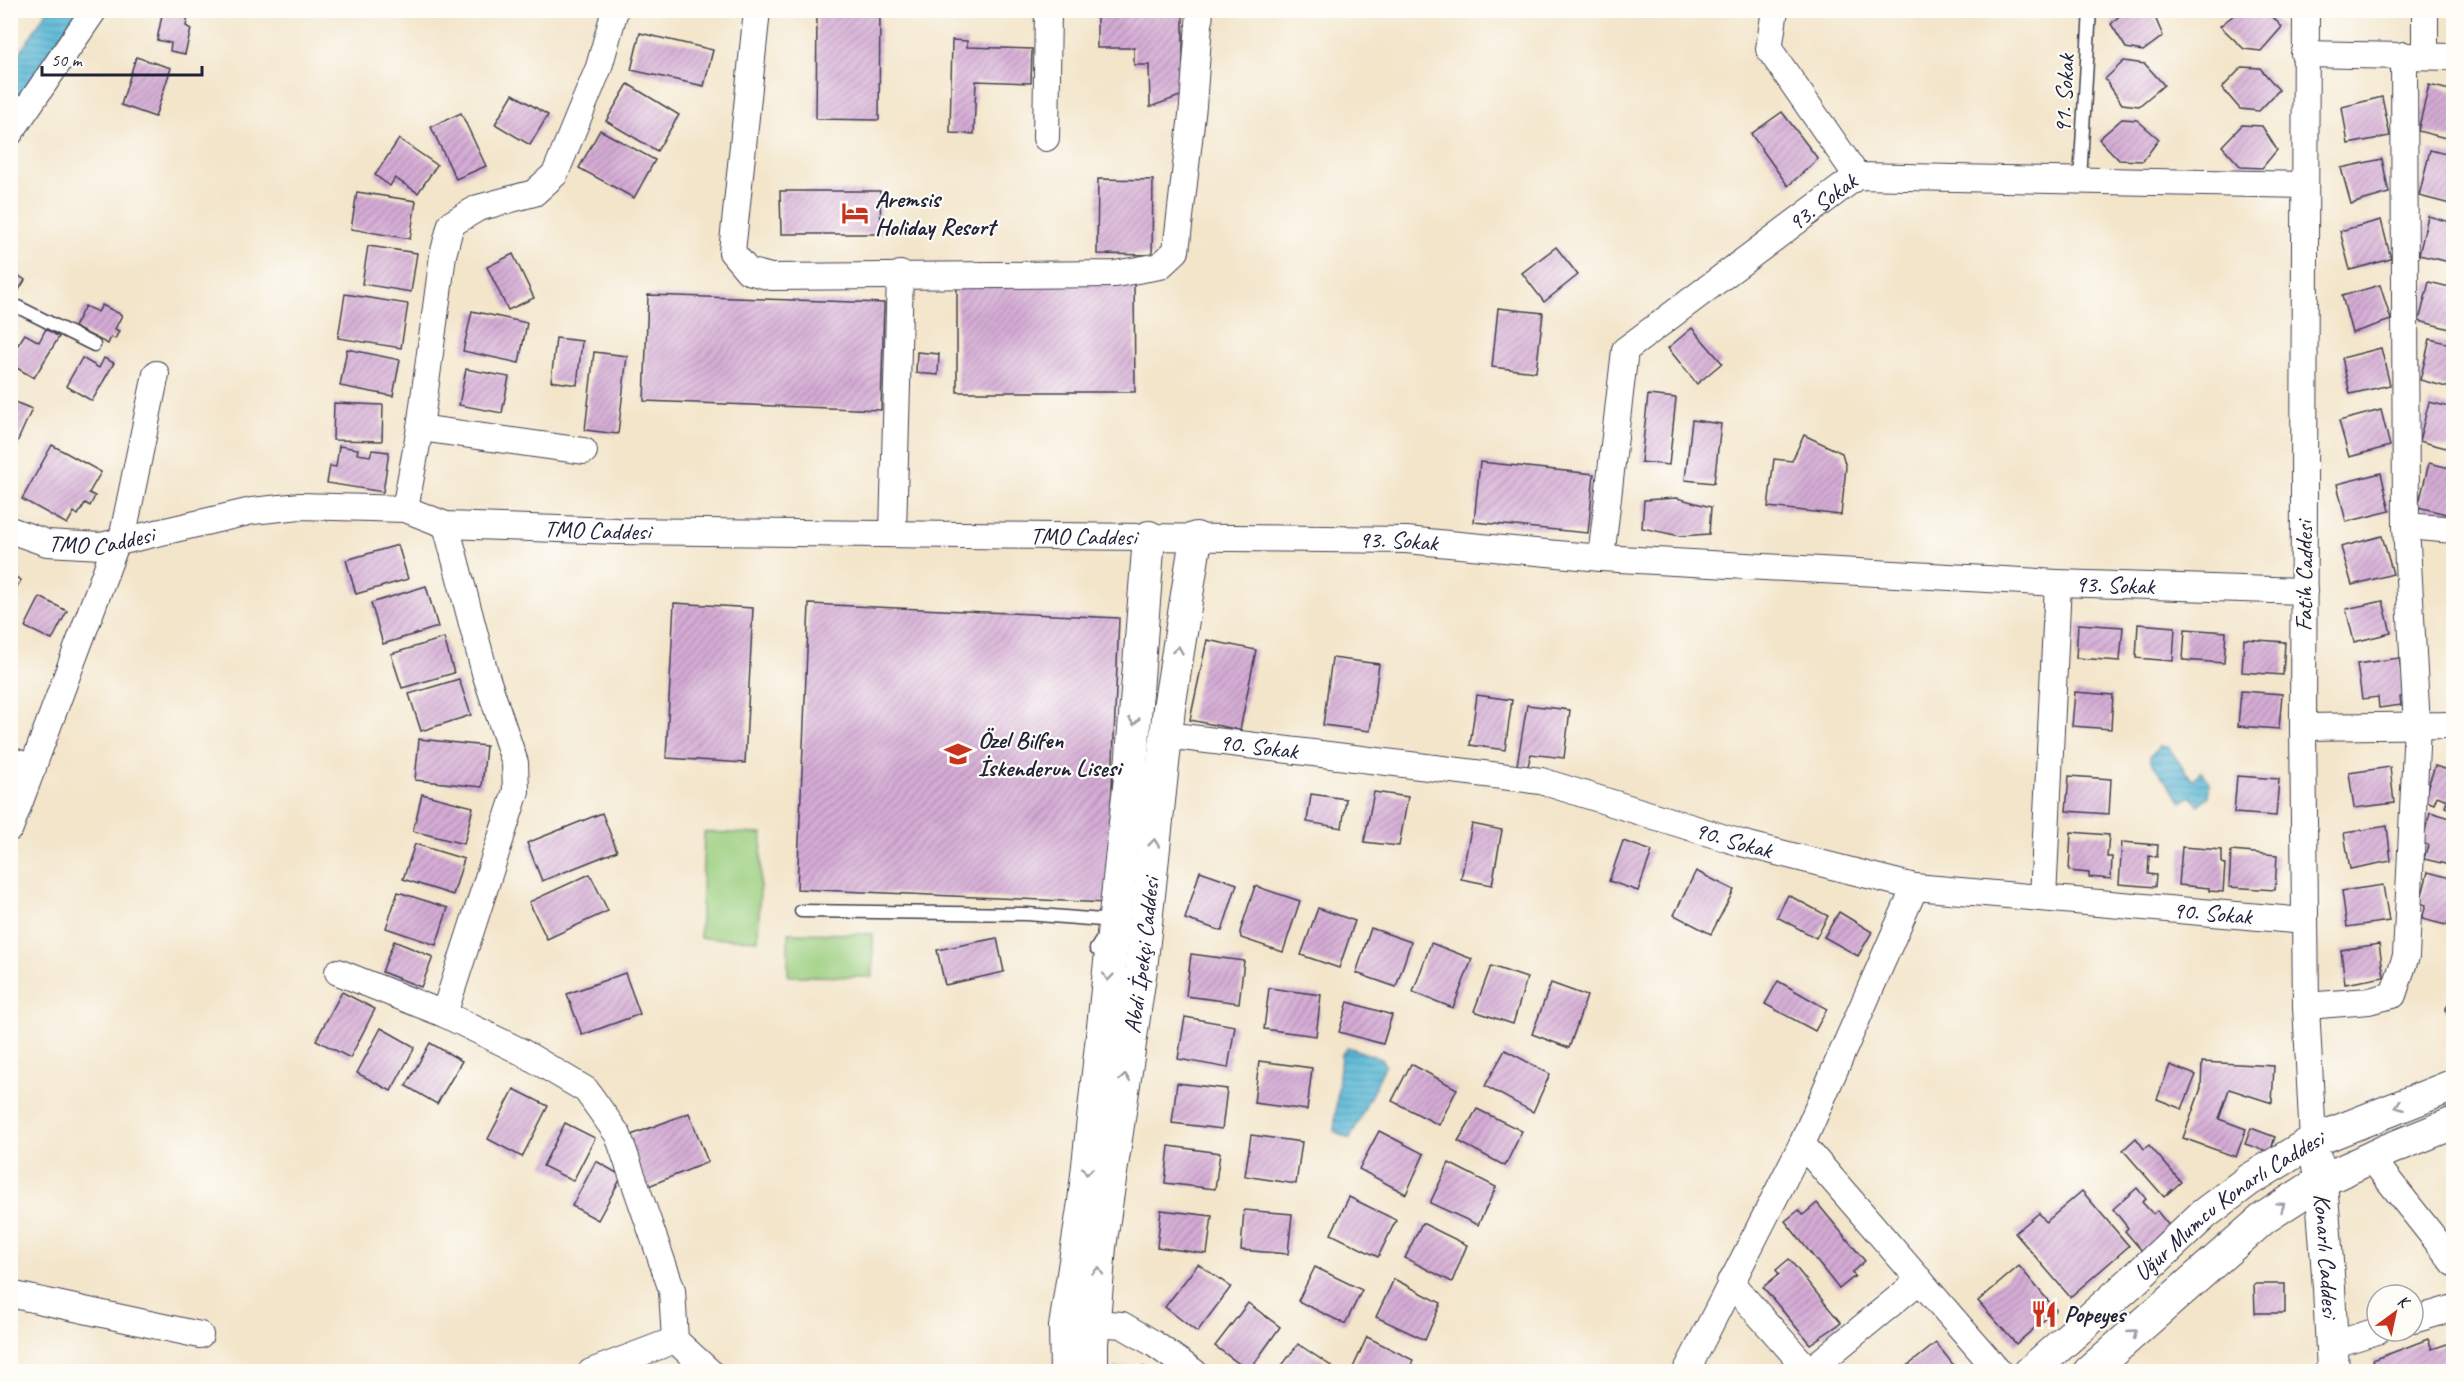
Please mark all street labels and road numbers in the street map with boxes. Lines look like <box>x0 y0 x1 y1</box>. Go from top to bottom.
street label: 91. Sokak <box>2047 51 2081 134</box>
street label: 93. Sokak <box>1782 165 1865 238</box>
street label: TMO Caddesi <box>544 513 654 546</box>
street label: TMO Caddesi <box>48 518 160 561</box>
street label: Fatih Caddesi <box>2289 518 2319 631</box>
street label: TMO Caddesi <box>1030 521 1140 552</box>
street label: 93. Sokak <box>1358 524 1441 558</box>
street label: 93. Sokak <box>2075 569 2157 601</box>
street label: 90. Sokak <box>1217 727 1302 766</box>
street label: 90. Sokak <box>1691 815 1777 866</box>
street label: Abdi İpekçi Caddesi <box>1117 873 1166 1035</box>
street label: 90. Sokak <box>2171 895 2255 931</box>
street label: Uğur Mumcu Konarlı Caddesi <box>2130 1128 2330 1290</box>
street label: Konarlı Caddesi <box>2307 1193 2345 1319</box>

